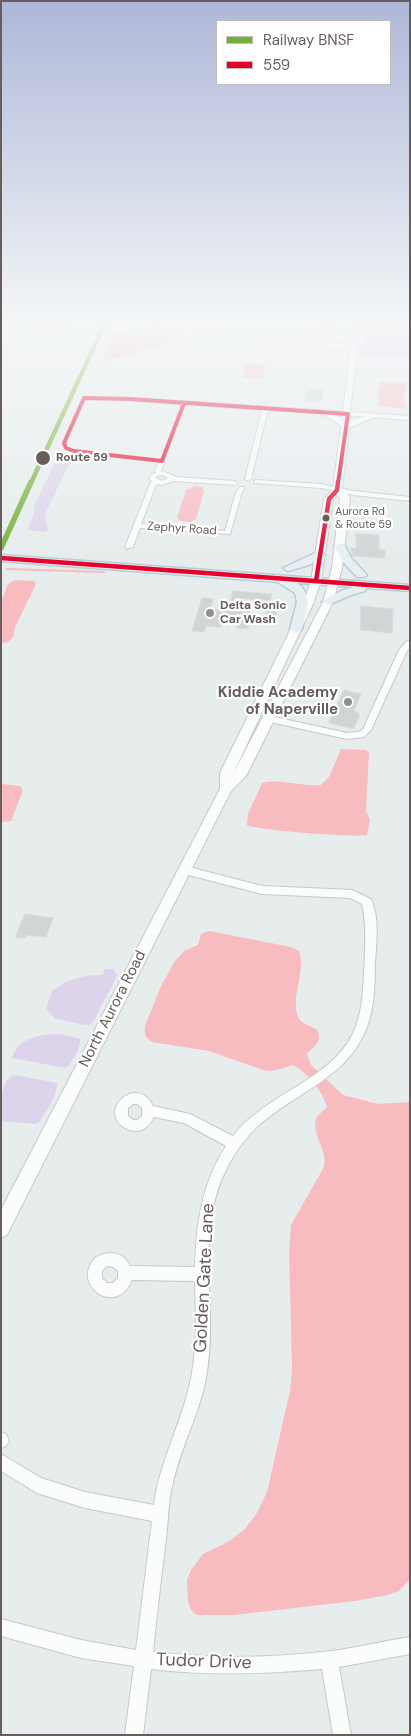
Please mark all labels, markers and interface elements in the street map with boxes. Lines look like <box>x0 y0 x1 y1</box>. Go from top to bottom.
legend <box>216 20 391 85</box>
text: Railway BNSF <box>263 30 354 50</box>
text: 559 <box>263 55 290 75</box>
marker: Route 59 <box>34 449 52 467</box>
place label: Route 59 <box>56 451 108 465</box>
place label: Aurora Rd & Route 59 <box>335 505 392 531</box>
marker: Aurora Rd & Route 59 <box>321 513 331 523</box>
street label: Zephyr Road <box>147 519 217 539</box>
place label: Delta Sonic Car Wash <box>220 599 287 627</box>
marker: Delta Sonic Car Wash <box>204 607 216 619</box>
place label: Kiddie Academy of Naperville <box>218 684 338 719</box>
marker: Kiddie Academy of Naperville <box>342 696 354 708</box>
street label: North Aurora Road <box>76 948 150 1070</box>
street label: Golden Gate Lane <box>190 1203 220 1353</box>
street label: Tudor Drive <box>156 1650 252 1674</box>

